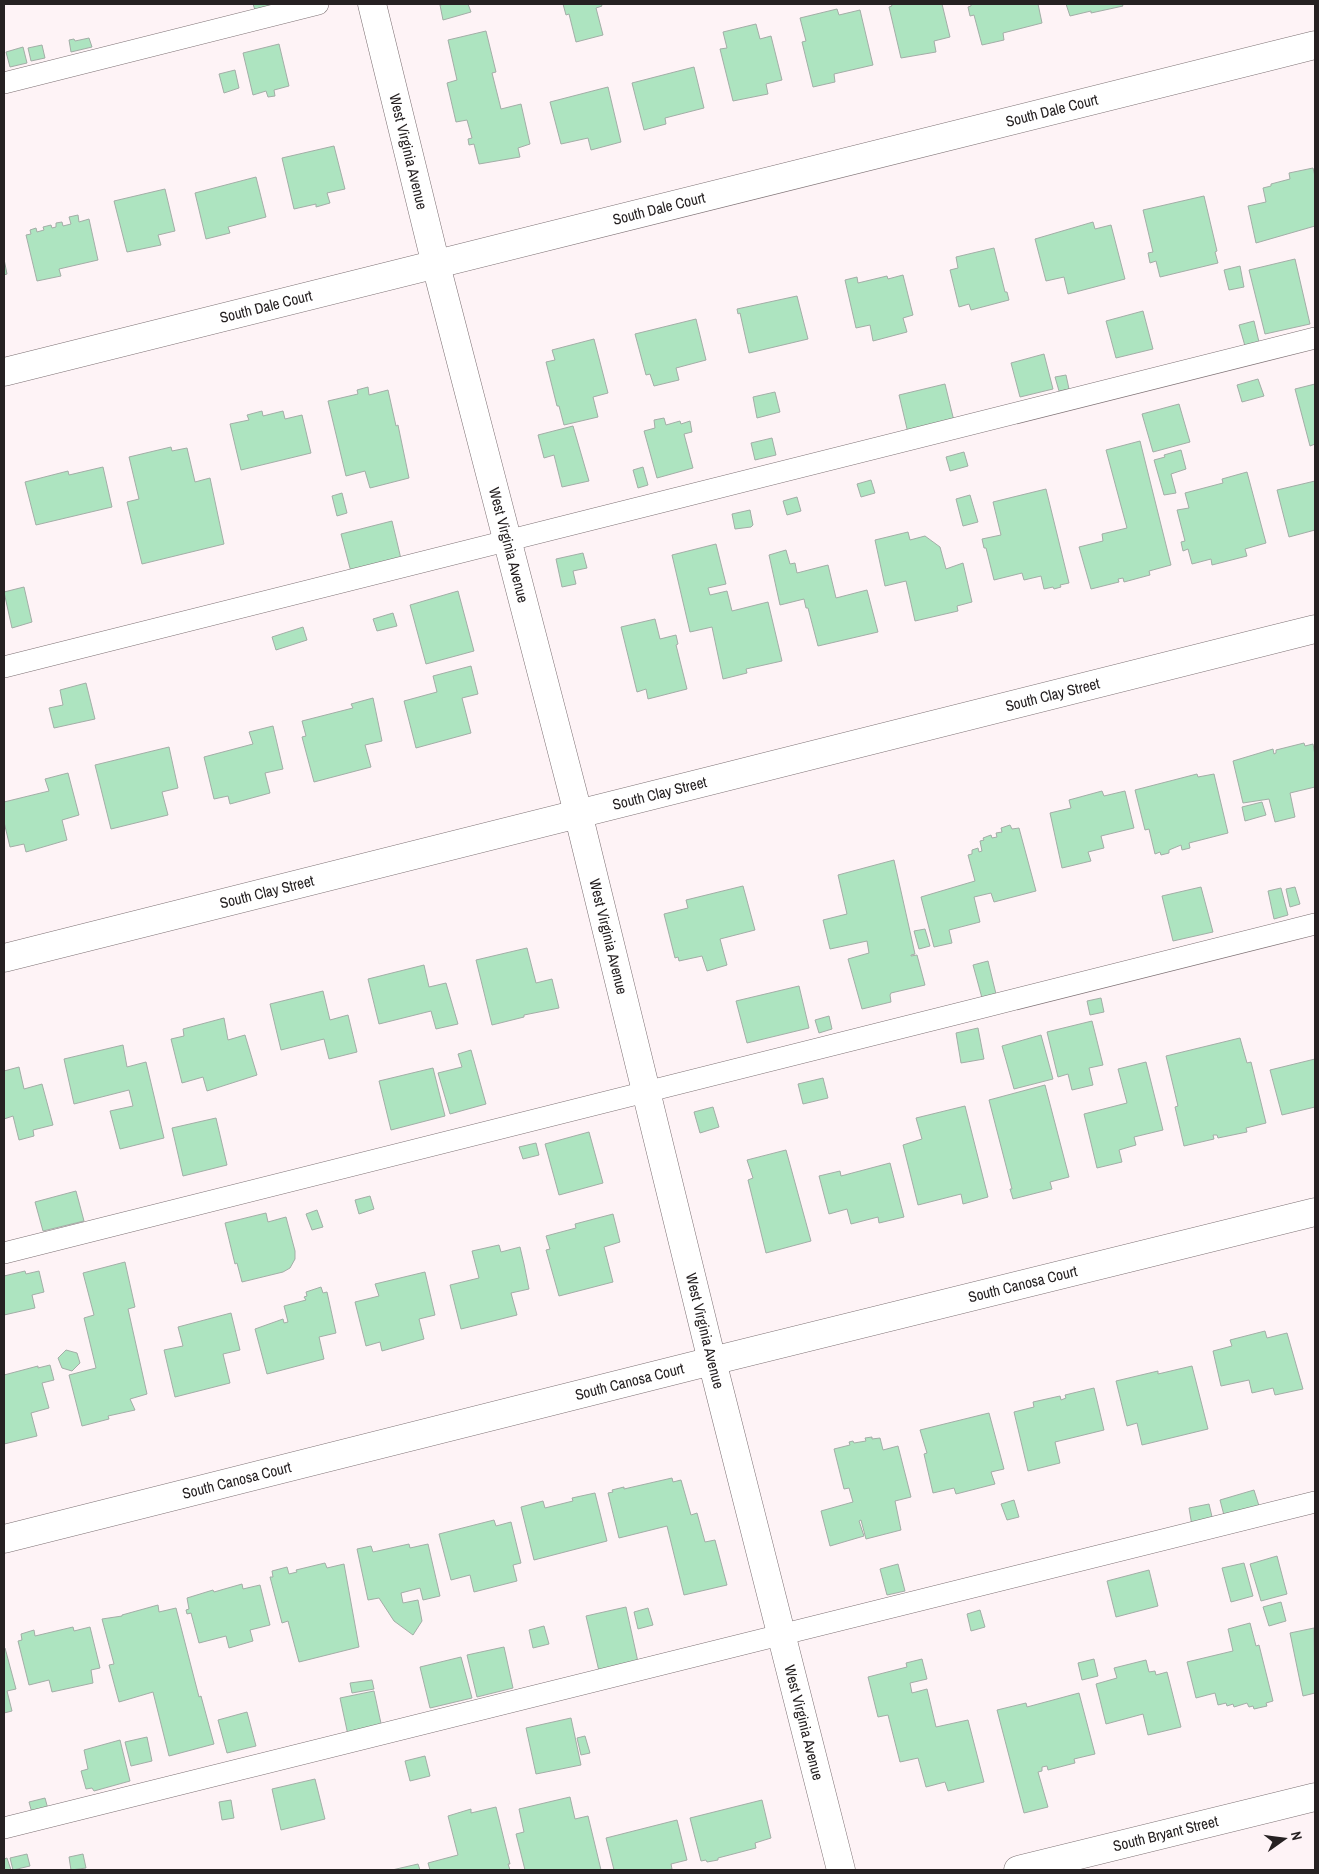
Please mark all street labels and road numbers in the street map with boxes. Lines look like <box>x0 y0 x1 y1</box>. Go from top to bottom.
street label: South Dale Court <box>1003 88 1101 132</box>
street label: West Virginia Avenue <box>384 91 433 212</box>
street label: South Dale Court <box>610 186 708 230</box>
street label: South Dale Court <box>217 284 315 328</box>
street label: West Virginia Avenue <box>484 485 534 605</box>
street label: South Clay Street <box>1003 672 1102 716</box>
street label: South Clay Street <box>610 771 709 815</box>
street label: South Clay Street <box>217 869 317 913</box>
street label: West Virginia Avenue <box>584 876 633 997</box>
street label: South Canosa Court <box>966 1260 1080 1307</box>
street label: West Virginia Avenue <box>681 1271 730 1391</box>
street label: South Canosa Court <box>573 1357 687 1405</box>
street label: South Canosa Court <box>180 1456 294 1504</box>
street label: West Virginia Avenue <box>779 1662 829 1783</box>
street label: South Bryant Street <box>1111 1810 1221 1856</box>

